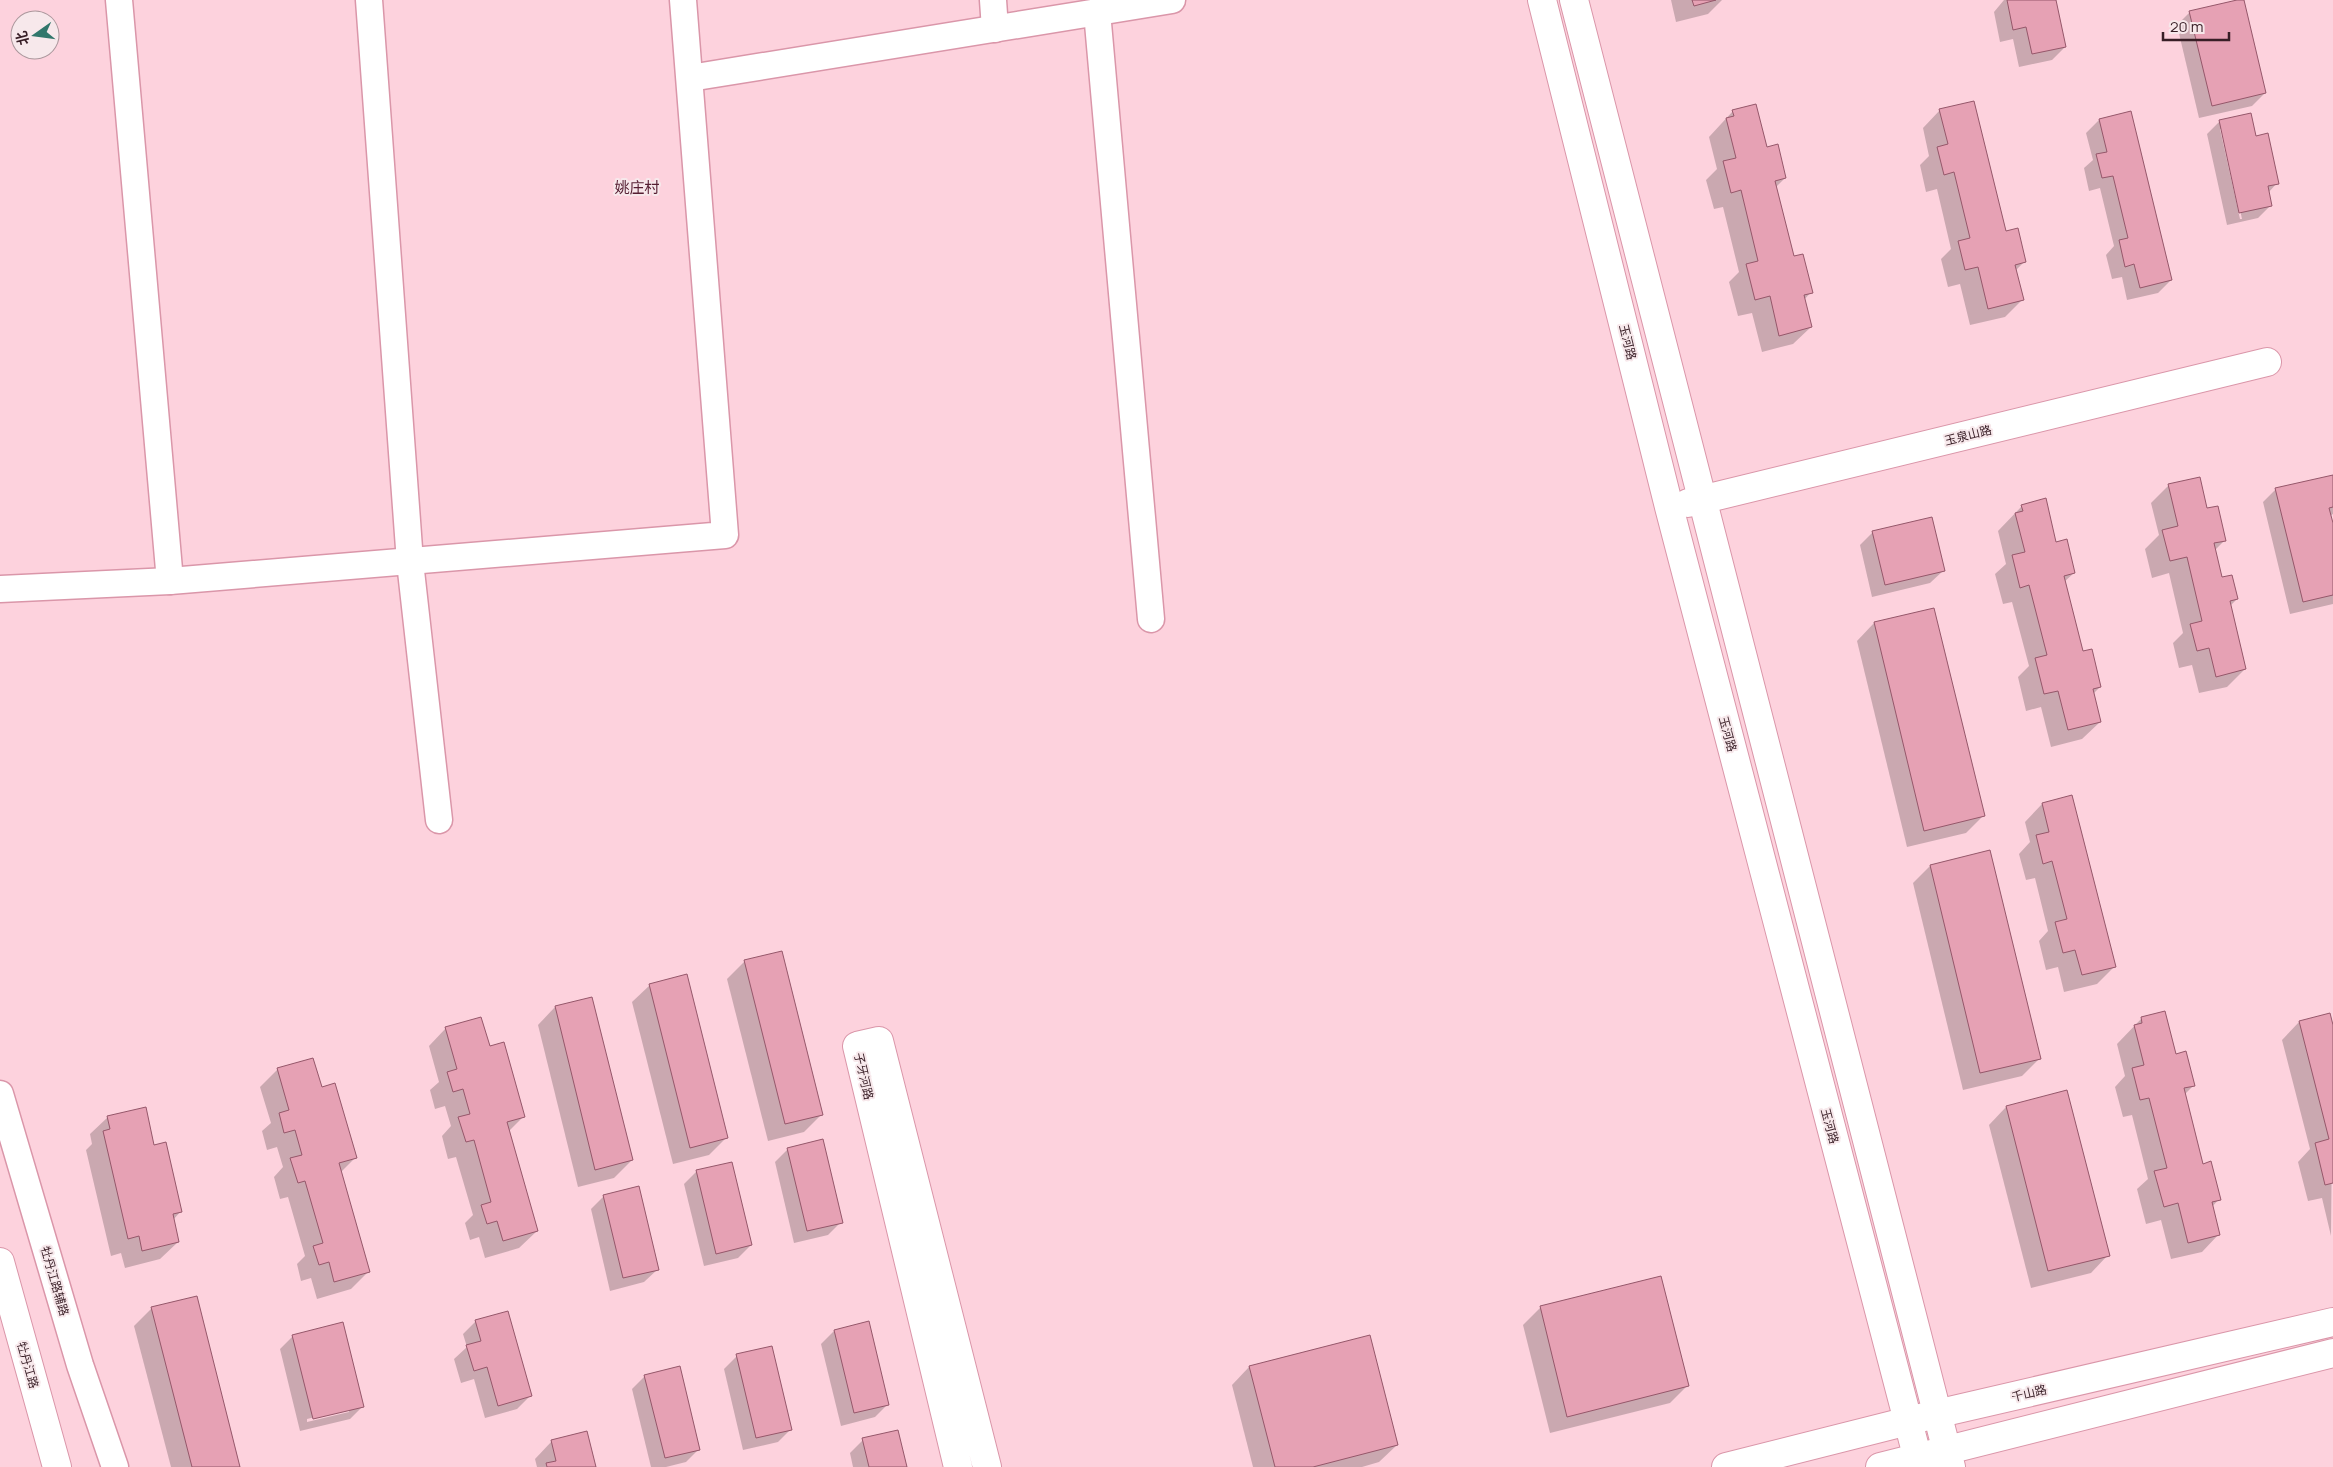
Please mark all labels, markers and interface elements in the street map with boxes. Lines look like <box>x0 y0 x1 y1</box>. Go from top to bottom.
north arrow <box>10 10 60 60</box>
scale bar <box>2163 10 2229 42</box>
text: 20 m <box>2170 16 2203 37</box>
text: 北 <box>11 29 33 47</box>
district label: 姚庄村 <box>614 177 660 198</box>
street label: 玉河路 <box>1615 322 1641 362</box>
street label: 玉泉山路 <box>1943 421 1993 449</box>
street label: 玉河路 <box>1715 714 1741 754</box>
street label: 子牙河路 <box>850 1051 878 1101</box>
street label: 玉河路 <box>1817 1106 1843 1146</box>
street label: 牡丹江路辅路 <box>37 1244 73 1318</box>
street label: 牡丹江路 <box>13 1340 43 1390</box>
street label: 千山路 <box>2010 1381 2048 1405</box>

